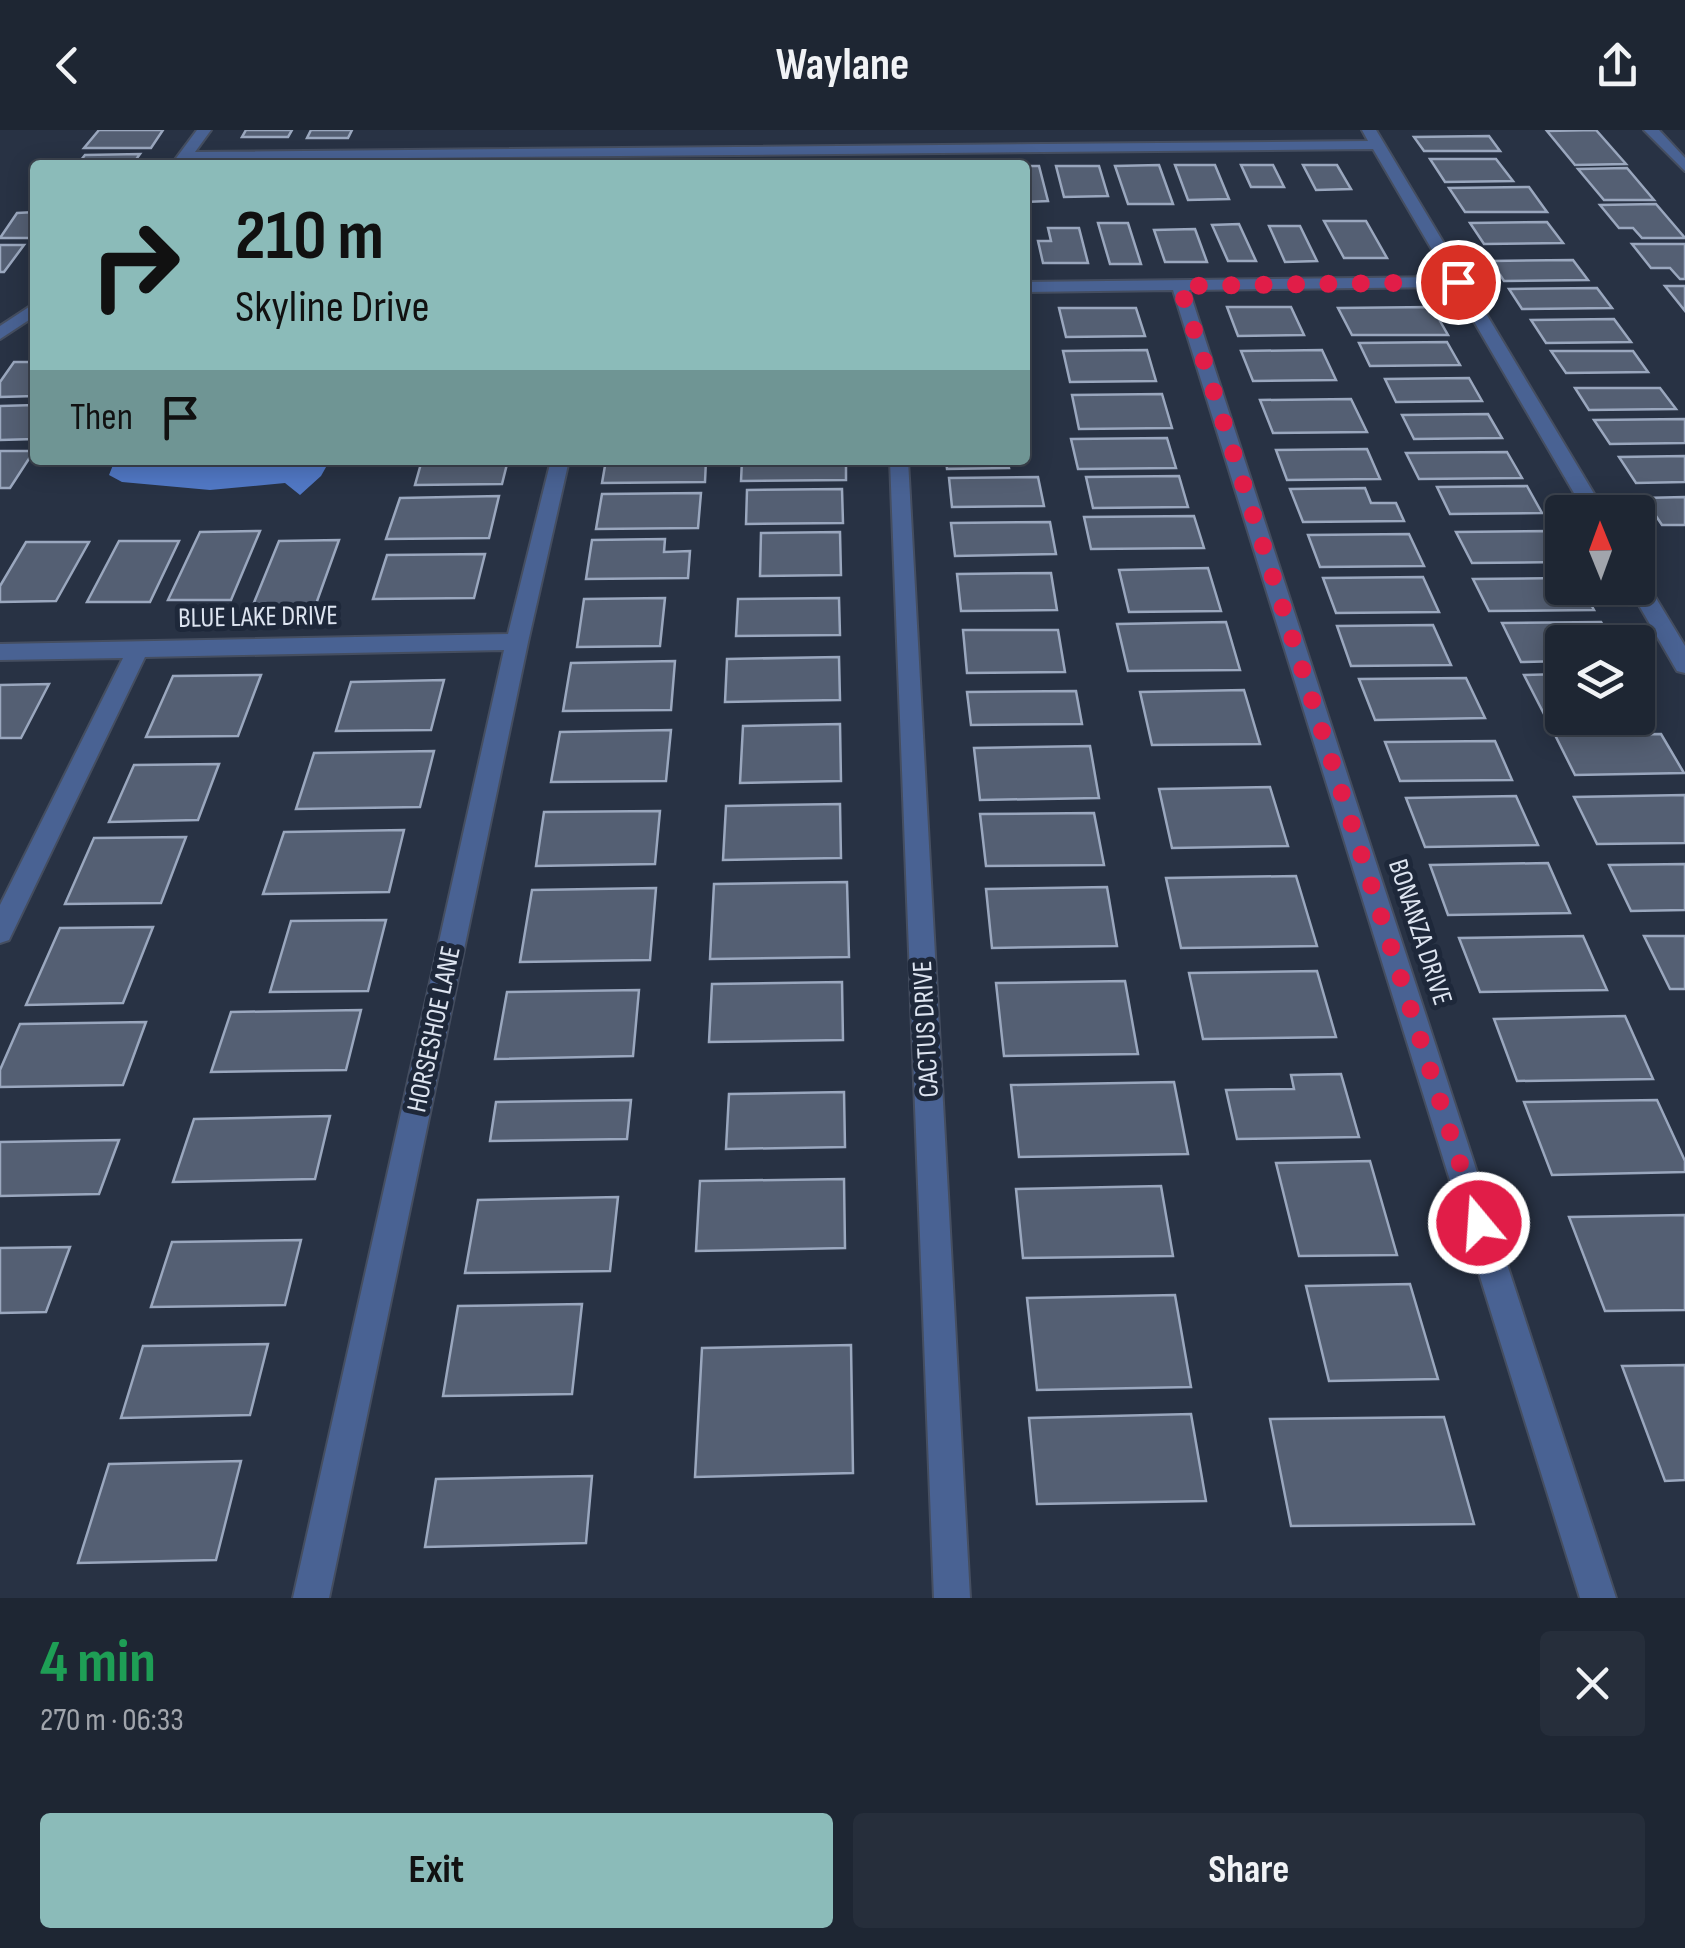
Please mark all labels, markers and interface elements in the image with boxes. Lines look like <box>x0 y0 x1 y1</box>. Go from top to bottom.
icon: back <box>40 38 95 93</box>
text: Waylane <box>776 38 909 93</box>
icon: share <box>1590 38 1645 93</box>
text: 210 m <box>235 195 384 279</box>
icon: right <box>70 200 200 330</box>
pin <box>1416 240 1501 325</box>
icon: arrive <box>1431 255 1486 310</box>
text: Skyline Drive <box>235 280 430 335</box>
icon: arrive <box>153 390 208 445</box>
text: Then <box>70 395 133 440</box>
north arrow <box>1545 495 1655 605</box>
map controls <box>1545 495 1655 735</box>
street label: BLUE LAKE DRIVE <box>178 599 338 635</box>
button: layers <box>1545 625 1655 735</box>
street label: BONANZA DRIVE <box>1381 855 1459 1009</box>
street label: HORSESHOE LANE <box>400 943 468 1115</box>
street label: CACTUS DRIVE <box>906 960 946 1098</box>
position arrow <box>1427 1171 1531 1275</box>
text: 4 min <box>40 1627 156 1699</box>
button: close <box>1540 1631 1645 1736</box>
text: 270 m · 06:33 <box>40 1701 184 1740</box>
button: Exit <box>40 1813 833 1928</box>
button: Share <box>853 1813 1645 1928</box>

